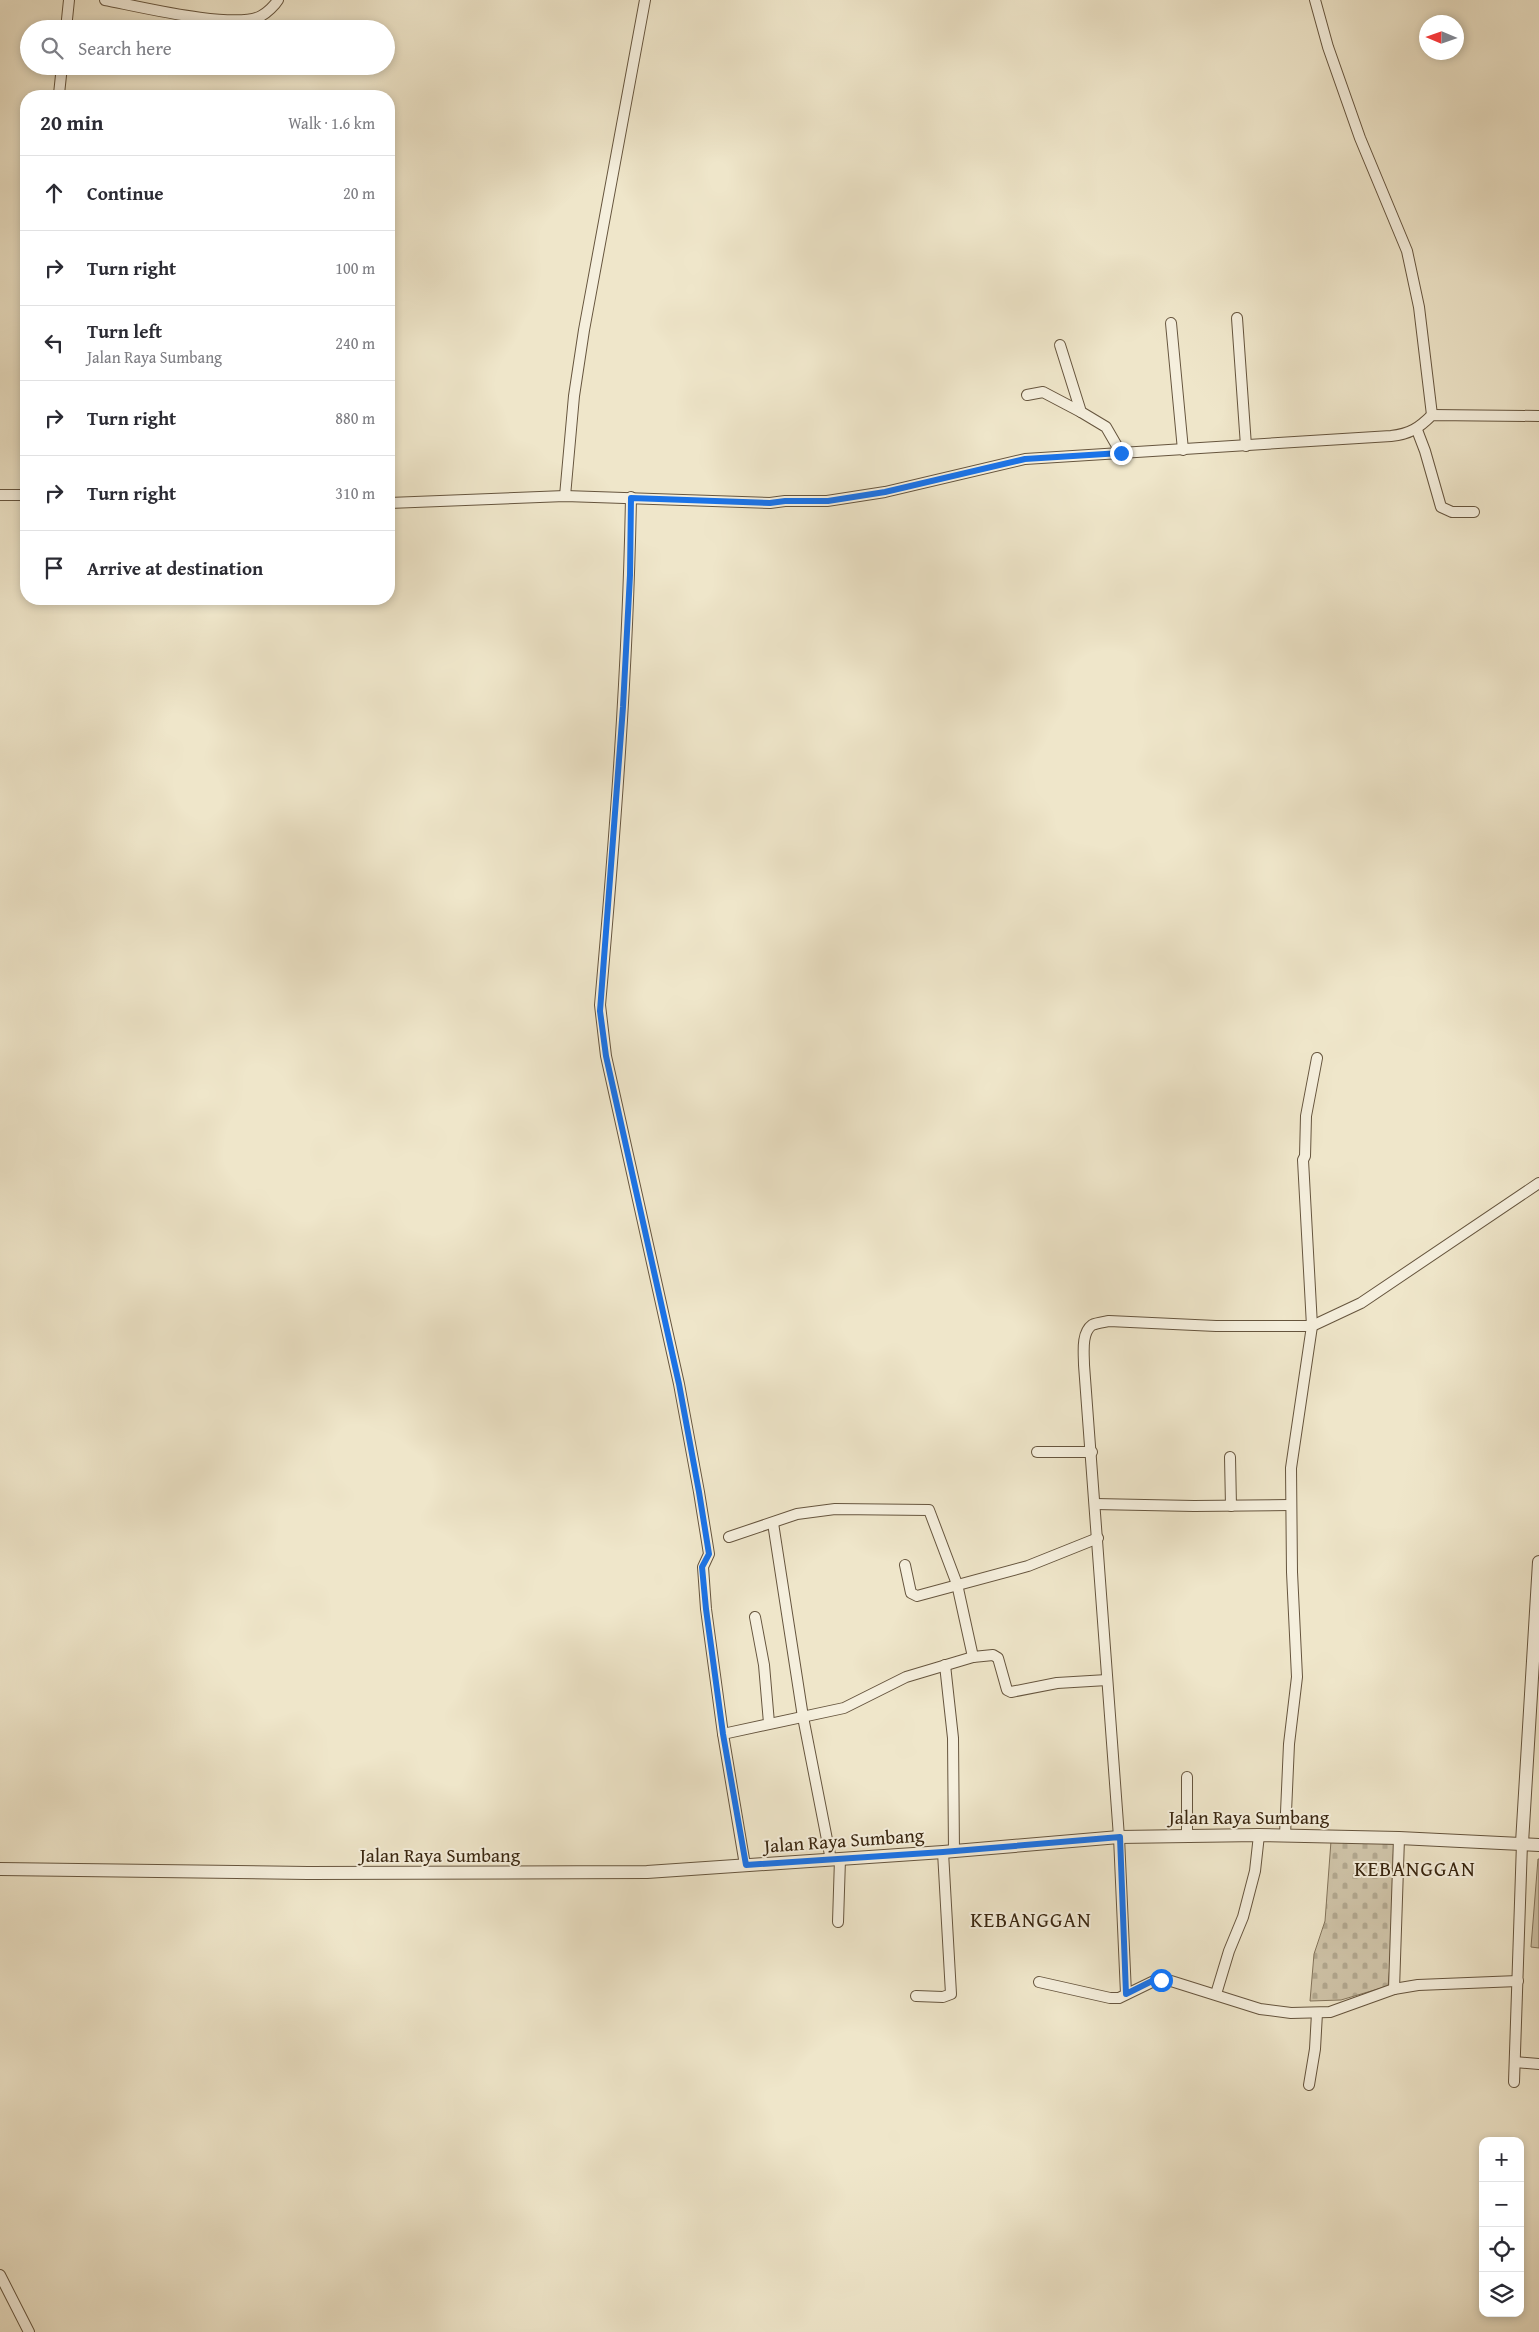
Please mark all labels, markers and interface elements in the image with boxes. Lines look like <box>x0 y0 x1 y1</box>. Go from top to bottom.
north arrow <box>1419 15 1464 60</box>
search box <box>20 20 395 75</box>
icon: search <box>38 34 66 62</box>
text: Search here <box>78 34 172 62</box>
text: 20 min <box>40 107 103 138</box>
text: Walk · 1.6 km <box>288 111 375 135</box>
icon: ahead <box>40 179 68 207</box>
text: Continue <box>87 179 164 207</box>
text: 20 m <box>343 181 375 205</box>
icon: right <box>40 254 68 282</box>
text: Turn right <box>87 254 176 282</box>
text: 100 m <box>335 256 375 280</box>
text: Turn left <box>87 317 162 345</box>
icon: left <box>40 329 68 357</box>
text: 240 m <box>335 331 375 355</box>
text: Jalan Raya Sumbang <box>87 345 222 369</box>
icon: right <box>40 404 68 432</box>
text: Turn right <box>87 404 176 432</box>
text: 880 m <box>335 406 375 430</box>
route end <box>1110 442 1133 465</box>
icon: right <box>40 479 68 507</box>
text: Turn right <box>87 479 176 507</box>
text: 310 m <box>335 481 375 505</box>
icon: arrive <box>40 554 68 582</box>
text: Arrive at destination <box>87 554 263 582</box>
street label: Jalan Raya Sumbang <box>1167 1803 1330 1831</box>
street label: Jalan Raya Sumbang <box>761 1820 926 1860</box>
street label: Jalan Raya Sumbang <box>358 1841 521 1869</box>
district label: KEBANGGAN <box>1354 1853 1476 1884</box>
district label: KEBANGGAN <box>970 1904 1092 1935</box>
route start <box>1150 1969 1173 1992</box>
map controls <box>1479 2137 1524 2317</box>
button: + <box>1479 2137 1524 2182</box>
button: − <box>1479 2182 1524 2227</box>
button: locate <box>1479 2227 1524 2272</box>
button: layers <box>1479 2272 1524 2317</box>

